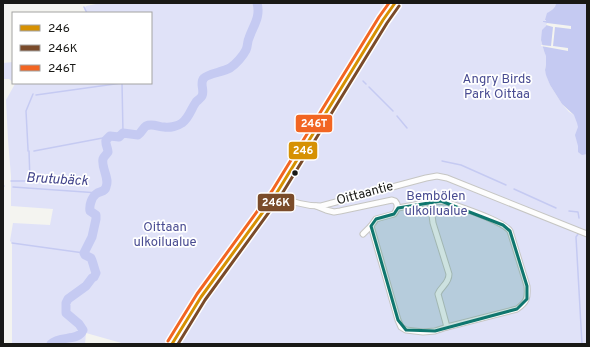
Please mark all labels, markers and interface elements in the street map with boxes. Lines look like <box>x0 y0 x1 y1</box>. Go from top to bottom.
legend <box>12 12 152 84</box>
text: 246 <box>48 21 70 37</box>
text: 246K <box>48 41 78 57</box>
text: 246T <box>48 61 76 77</box>
park label: Angry Birds Park Oittaa <box>463 72 531 103</box>
line badge: 246T <box>295 114 333 133</box>
text: 246T <box>301 117 328 131</box>
line badge: 246 <box>288 141 318 160</box>
text: 246 <box>293 144 314 158</box>
unlabelled marker <box>290 168 300 178</box>
water label: Brutubäck <box>26 170 89 190</box>
street label: Oittaantie <box>335 179 395 209</box>
park label: Bembölen ulkoilualue <box>404 189 468 220</box>
line badge: 246K <box>257 193 295 212</box>
text: 246K <box>262 196 290 210</box>
park label: Oittaan ulkoilualue <box>133 220 197 251</box>

